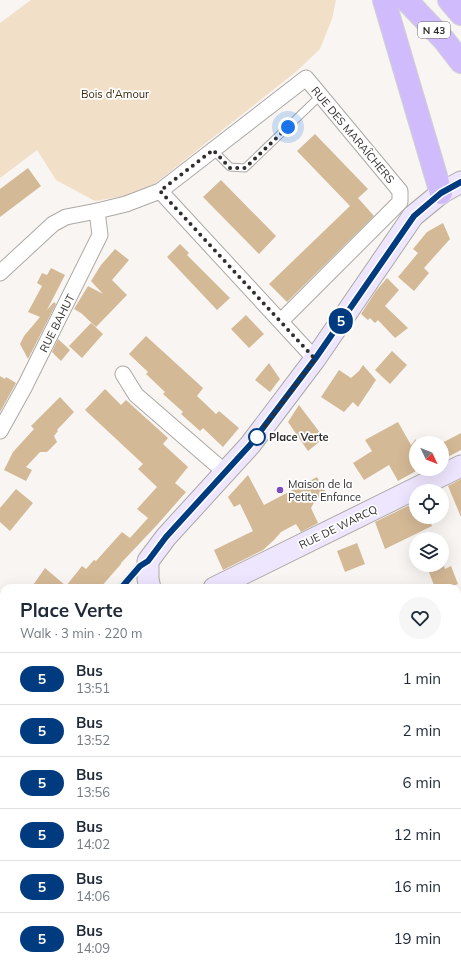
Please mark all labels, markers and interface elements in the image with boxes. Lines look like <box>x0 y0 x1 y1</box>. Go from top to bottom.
road number: N 43 <box>418 22 450 38</box>
street label: RUE DES MARAÎCHERS <box>308 84 398 186</box>
park label: Bois d'Amour <box>81 87 149 101</box>
your location <box>278 117 298 137</box>
street label: RUE BAHUT <box>36 291 78 354</box>
line badge: 5 <box>328 308 354 334</box>
text: 5 <box>337 312 345 330</box>
marker: Place Verte <box>248 428 266 446</box>
place label: Place Verte <box>269 430 329 444</box>
north arrow <box>409 436 449 476</box>
map controls <box>409 436 449 572</box>
place label: Maison de la Petite Enfance <box>288 477 361 504</box>
button: locate <box>409 484 449 524</box>
marker: Maison de la Petite Enfance <box>275 485 285 495</box>
street label: RUE DE WARCQ <box>296 502 380 552</box>
button: layers <box>409 532 449 572</box>
button: heart <box>399 597 441 639</box>
text: Place Verte <box>20 598 123 622</box>
text: Walk · 3 min · 220 m <box>20 625 142 641</box>
text: Bus <box>76 661 103 680</box>
text: 1 min <box>403 669 441 688</box>
text: 5 <box>38 670 46 688</box>
text: 13:51 <box>76 680 110 696</box>
text: Bus <box>76 713 103 732</box>
text: 2 min <box>403 721 441 740</box>
text: 5 <box>38 722 46 740</box>
text: 13:52 <box>76 732 110 748</box>
text: Bus <box>76 765 103 784</box>
text: 6 min <box>403 773 441 792</box>
text: 5 <box>38 774 46 792</box>
text: 13:56 <box>76 784 110 800</box>
text: Bus <box>76 817 103 836</box>
text: 12 min <box>394 825 441 844</box>
text: 5 <box>38 826 46 844</box>
text: 14:02 <box>76 836 110 852</box>
text: Bus <box>76 869 103 888</box>
text: 16 min <box>394 877 441 896</box>
text: 5 <box>38 878 46 896</box>
text: 14:06 <box>76 888 110 904</box>
text: Bus <box>76 921 103 940</box>
text: 19 min <box>394 929 441 948</box>
text: 5 <box>38 930 46 948</box>
text: 14:09 <box>76 940 110 956</box>

